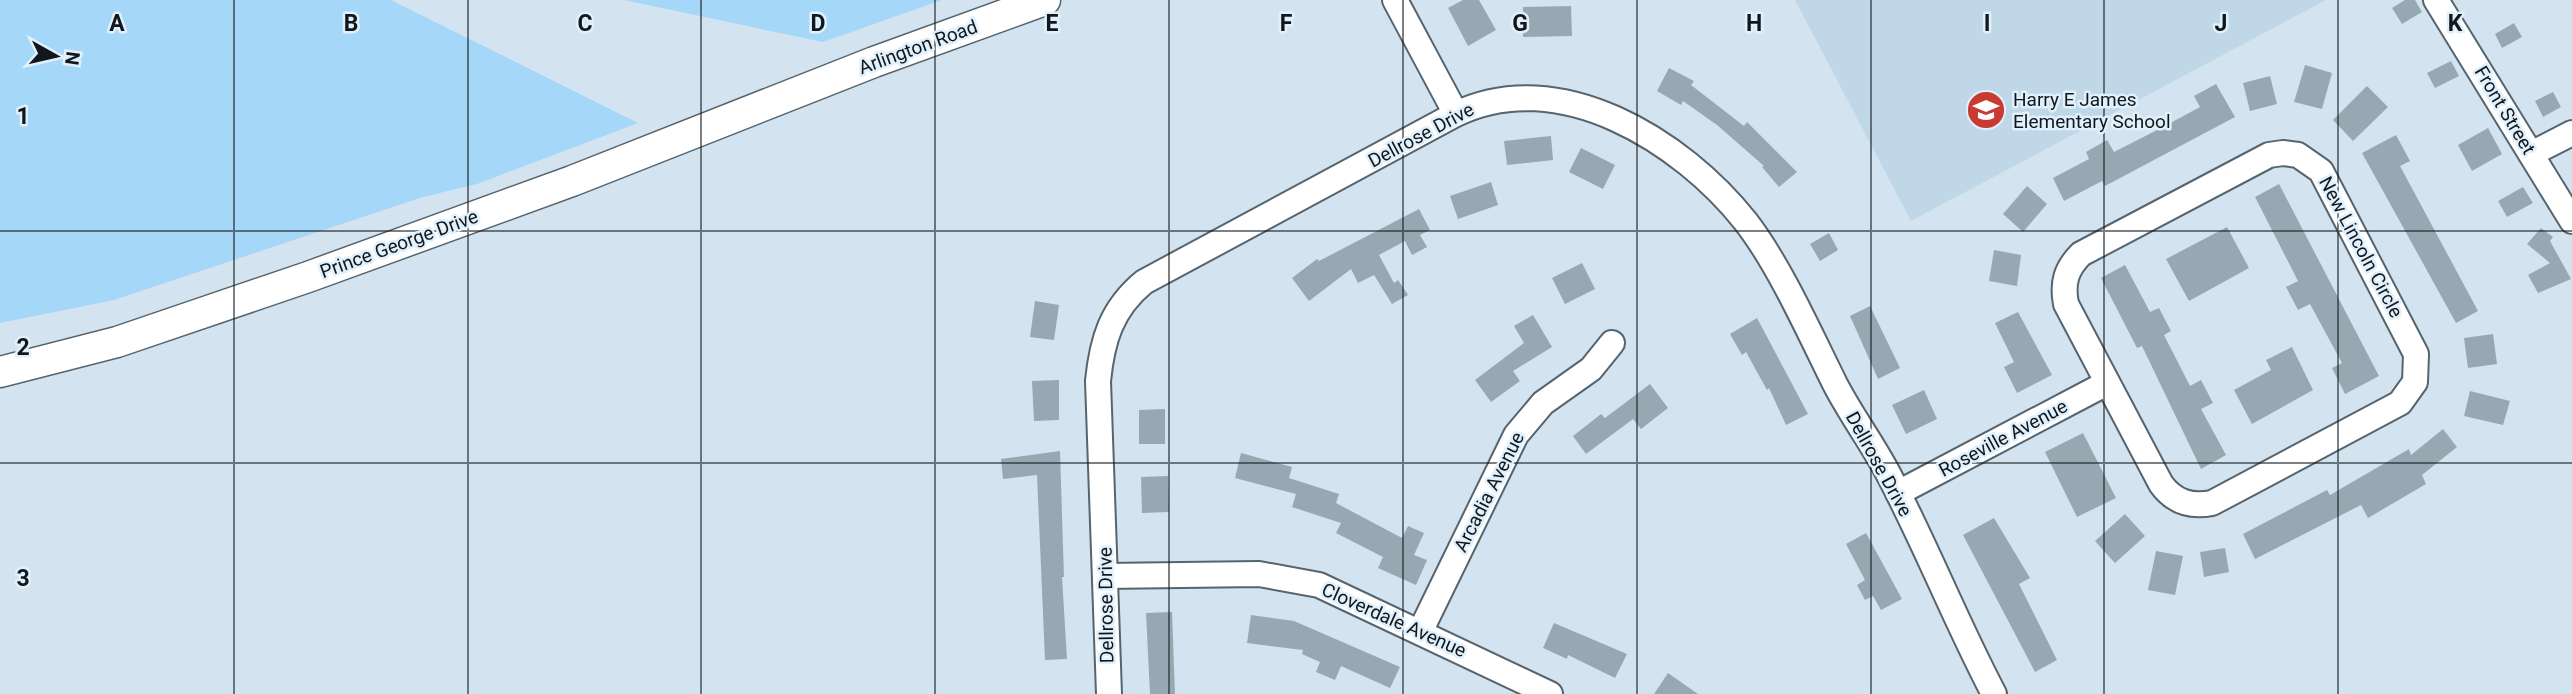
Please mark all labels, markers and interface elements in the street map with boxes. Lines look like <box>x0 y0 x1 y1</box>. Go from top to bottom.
text: A <box>109 10 125 37</box>
text: B <box>344 10 358 37</box>
text: C <box>577 10 593 37</box>
text: D <box>811 10 825 37</box>
text: E <box>1046 10 1059 37</box>
text: F <box>1280 10 1293 37</box>
text: G <box>1512 10 1528 37</box>
text: H <box>1746 10 1762 37</box>
text: I <box>1984 10 1990 37</box>
text: J <box>2215 10 2227 37</box>
text: K <box>2448 10 2463 37</box>
street label: Arlington Road <box>855 15 981 79</box>
north arrow <box>21 21 91 91</box>
text: N <box>60 50 85 67</box>
street label: Front Street <box>2470 62 2540 158</box>
place label: Harry E James Elementary School <box>2013 88 2171 133</box>
school or university icon: Harry E James Elementary School <box>1965 89 2007 131</box>
street label: Dellrose Drive <box>1364 98 1478 172</box>
text: 1 <box>16 103 30 130</box>
street label: New Lincoln Circle <box>2314 173 2408 321</box>
street label: Prince George Drive <box>317 205 481 283</box>
text: 2 <box>16 334 30 361</box>
street label: Roseville Avenue <box>1935 394 2071 482</box>
street label: Dellrose Drive <box>1841 408 1917 520</box>
street label: Arcadia Avenue <box>1449 428 1529 556</box>
street label: Dellrose Drive <box>1093 547 1119 663</box>
text: 3 <box>16 565 30 592</box>
street label: Cloverdale Avenue <box>1318 578 1470 662</box>

